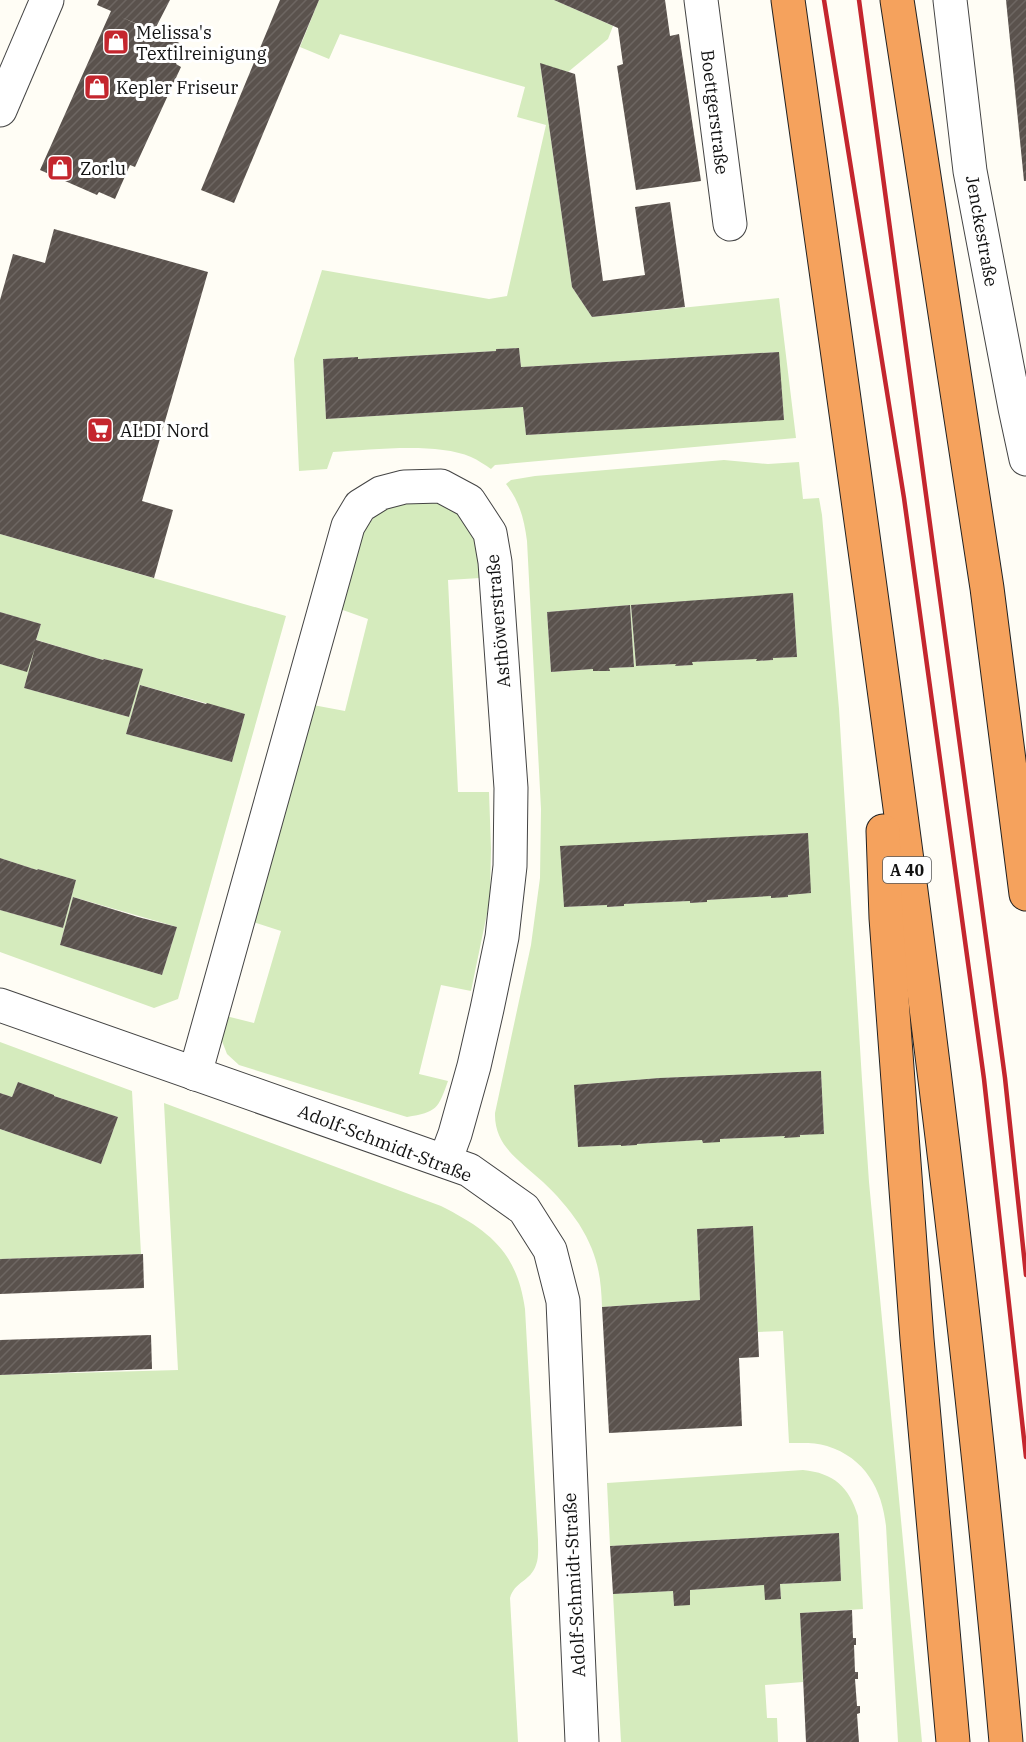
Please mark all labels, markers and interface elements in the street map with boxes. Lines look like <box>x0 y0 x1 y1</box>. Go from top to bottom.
place label: Melissa's Textilreinigung <box>136 21 267 65</box>
shop icon: Melissa's Textilreinigung <box>101 27 131 57</box>
street label: Boettgerstraße <box>696 48 734 176</box>
shop icon: Kepler Friseur <box>82 72 112 102</box>
place label: Kepler Friseur <box>116 76 238 99</box>
shop icon: Zorlu <box>45 153 75 183</box>
place label: Zorlu <box>80 157 126 180</box>
street label: Jenckestraße <box>961 174 1003 288</box>
supermarket icon: ALDI Nord <box>85 415 115 445</box>
place label: ALDI Nord <box>120 419 209 442</box>
street label: Asthöwerstraße <box>481 553 515 689</box>
road number: A 40 <box>883 857 931 883</box>
street label: Adolf-Schmidt-Straße <box>295 1099 475 1187</box>
street label: Adolf-Schmidt-Straße <box>558 1492 590 1678</box>

